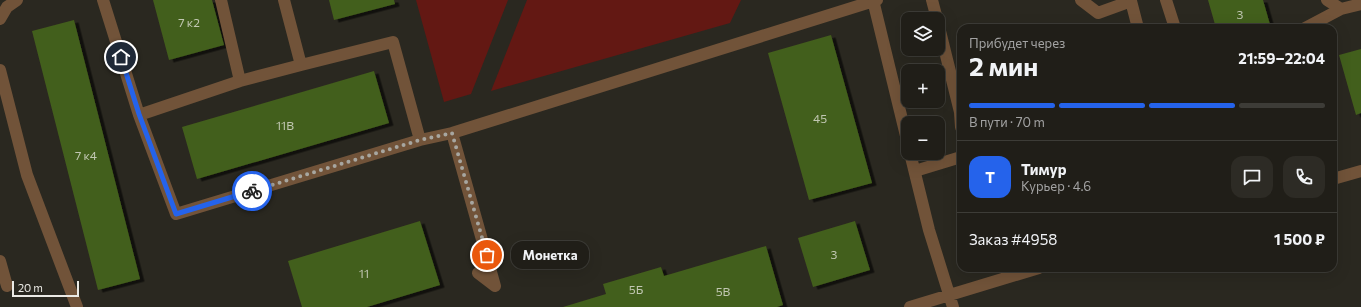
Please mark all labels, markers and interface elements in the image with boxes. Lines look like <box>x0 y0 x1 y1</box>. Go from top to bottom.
house number: 3 <box>1237 7 1244 21</box>
map controls <box>901 12 945 160</box>
button: layers <box>901 12 945 56</box>
house number: 7 к2 <box>178 15 200 29</box>
text: Прибудет через <box>969 35 1065 51</box>
pin <box>104 40 138 74</box>
icon: home <box>110 46 132 68</box>
text: 21:59–22:04 <box>1238 49 1325 67</box>
text: 2 мин <box>969 50 1038 81</box>
button: + <box>901 64 945 108</box>
house number: 45 <box>813 111 827 125</box>
text: В пути · 70 m <box>969 114 1045 130</box>
button: − <box>901 116 945 160</box>
house number: 11В <box>276 118 294 132</box>
house number: 7 к4 <box>75 148 97 162</box>
button: chat <box>1231 156 1273 198</box>
button: phone <box>1283 156 1325 198</box>
text: Тимур <box>1021 160 1066 178</box>
text: Т <box>985 168 995 186</box>
courier <box>232 171 272 211</box>
text: Курьер · 4.6 <box>1021 178 1091 194</box>
icon: bike <box>241 180 263 202</box>
text: Заказ #4958 <box>969 230 1057 248</box>
text: 1 500 ₽ <box>1274 230 1325 248</box>
pin <box>470 238 504 272</box>
callout: Монетка <box>511 241 589 269</box>
icon: bag <box>476 244 498 266</box>
text: Монетка <box>522 247 578 263</box>
house number: 3 <box>831 247 838 261</box>
house number: 11 <box>359 266 369 280</box>
scale bar <box>12 279 79 298</box>
text: 20 m <box>18 281 43 294</box>
house number: 5Б <box>629 282 644 296</box>
house number: 5В <box>716 284 731 298</box>

